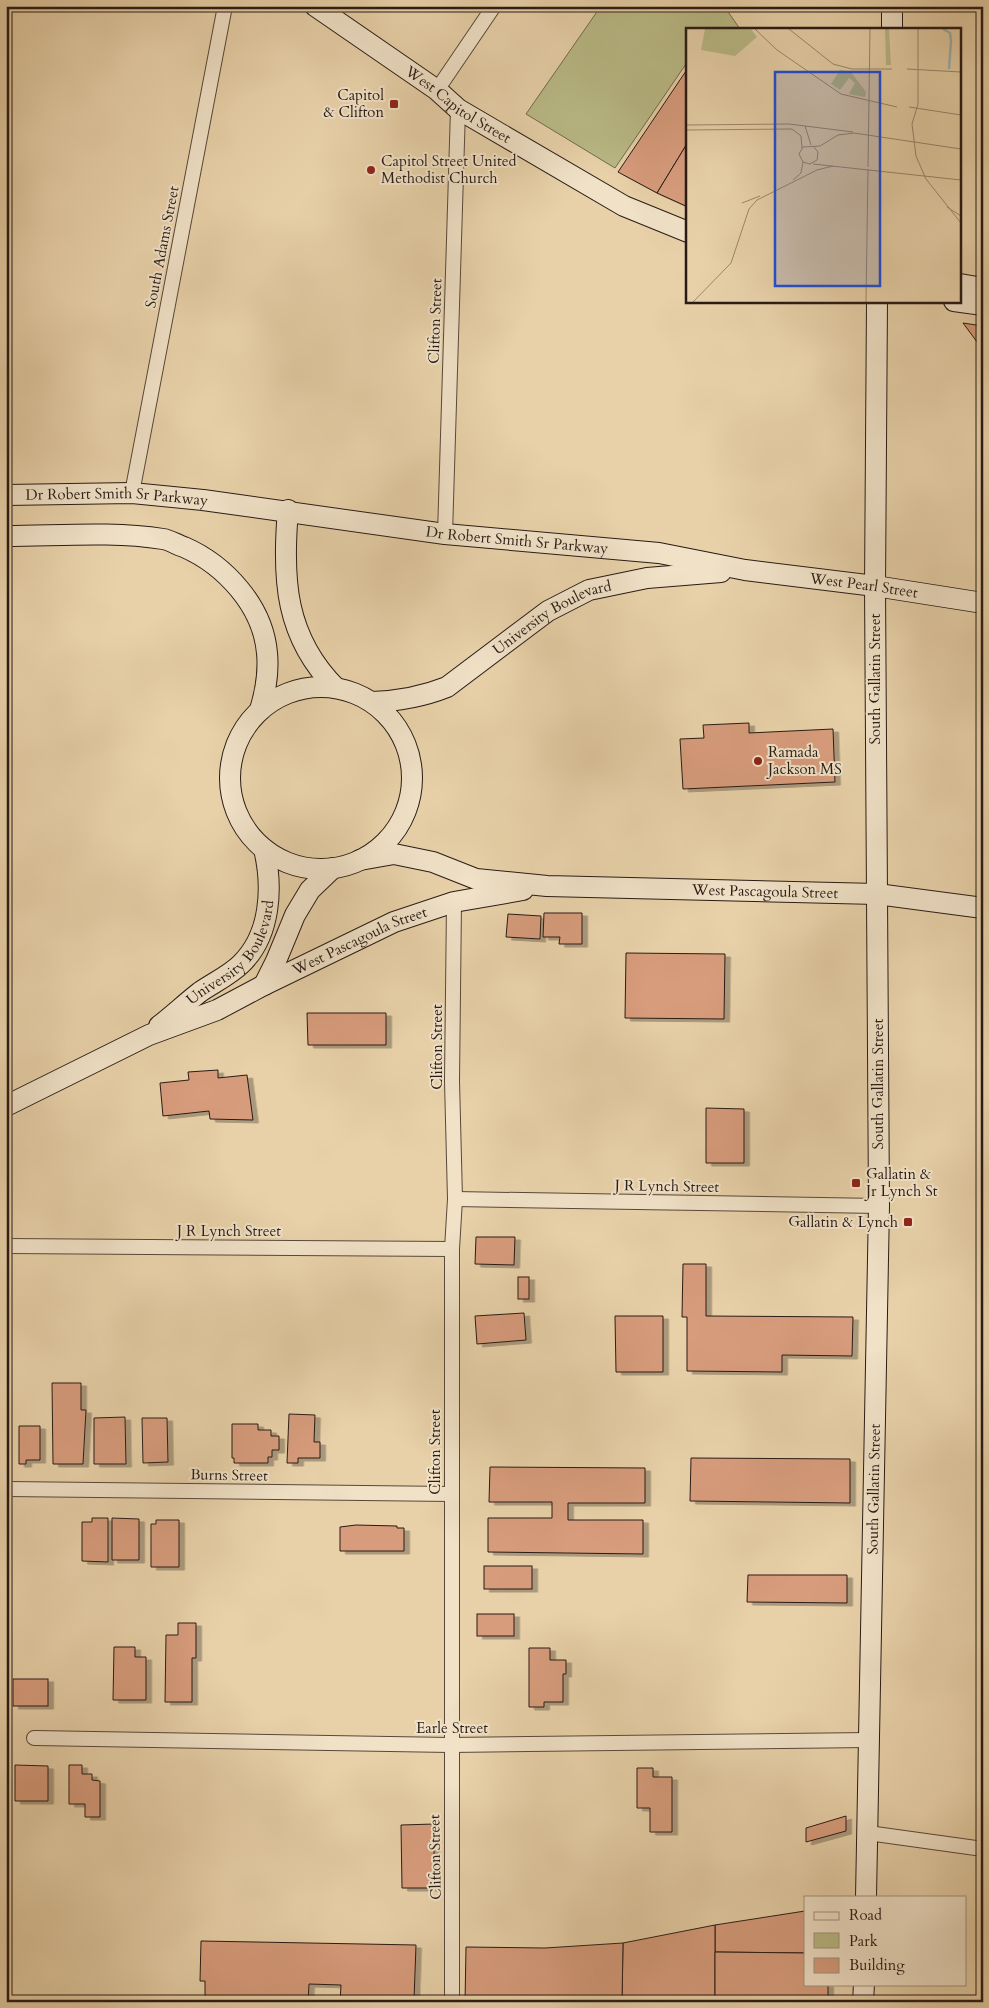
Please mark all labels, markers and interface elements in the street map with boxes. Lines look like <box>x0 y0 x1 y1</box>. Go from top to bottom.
inset map <box>686 28 962 302</box>
street label: West Capitol Street <box>401 61 515 148</box>
place label: Capitol & Clifton <box>323 85 384 122</box>
marker: Capitol & Clifton <box>388 98 400 110</box>
place label: Capitol Street United Methodist Church <box>381 151 517 188</box>
marker: Capitol Street United Methodist Church <box>365 164 377 176</box>
street label: South Adams Street <box>140 184 184 310</box>
street label: Clifton Street <box>424 278 446 364</box>
street label: Dr Robert Smith Sr Parkway <box>25 483 210 511</box>
street label: Dr Robert Smith Sr Parkway <box>424 521 609 558</box>
street label: West Pearl Street <box>808 568 919 603</box>
street label: University Boulevard <box>488 576 613 659</box>
street label: South Gallatin Street <box>865 613 885 744</box>
place label: Ramada Jackson MS <box>766 742 842 779</box>
marker: Ramada Jackson MS <box>752 755 764 767</box>
street label: West Pascagoula Street <box>691 879 839 903</box>
street label: University Boulevard <box>182 899 278 1009</box>
street label: West Pascagoula Street <box>288 902 430 980</box>
street label: Clifton Street <box>427 1004 447 1090</box>
street label: South Gallatin Street <box>868 1018 888 1149</box>
place label: Gallatin & Jr Lynch St <box>864 1164 938 1201</box>
street label: J R Lynch Street <box>613 1175 720 1197</box>
marker: Gallatin & Jr Lynch St <box>850 1177 862 1189</box>
place label: Gallatin & Lynch <box>788 1212 899 1232</box>
marker: Gallatin & Lynch <box>902 1216 914 1228</box>
street label: J R Lynch Street <box>175 1221 281 1241</box>
street label: Clifton Street <box>425 1409 445 1495</box>
street label: South Gallatin Street <box>862 1423 885 1555</box>
street label: Burns Street <box>190 1464 268 1486</box>
street label: Earle Street <box>416 1718 488 1738</box>
street label: Clifton Street <box>424 1814 446 1900</box>
legend <box>804 1896 966 1986</box>
text: Road <box>849 1905 882 1925</box>
text: Park <box>849 1931 878 1951</box>
text: Building <box>849 1955 905 1975</box>

